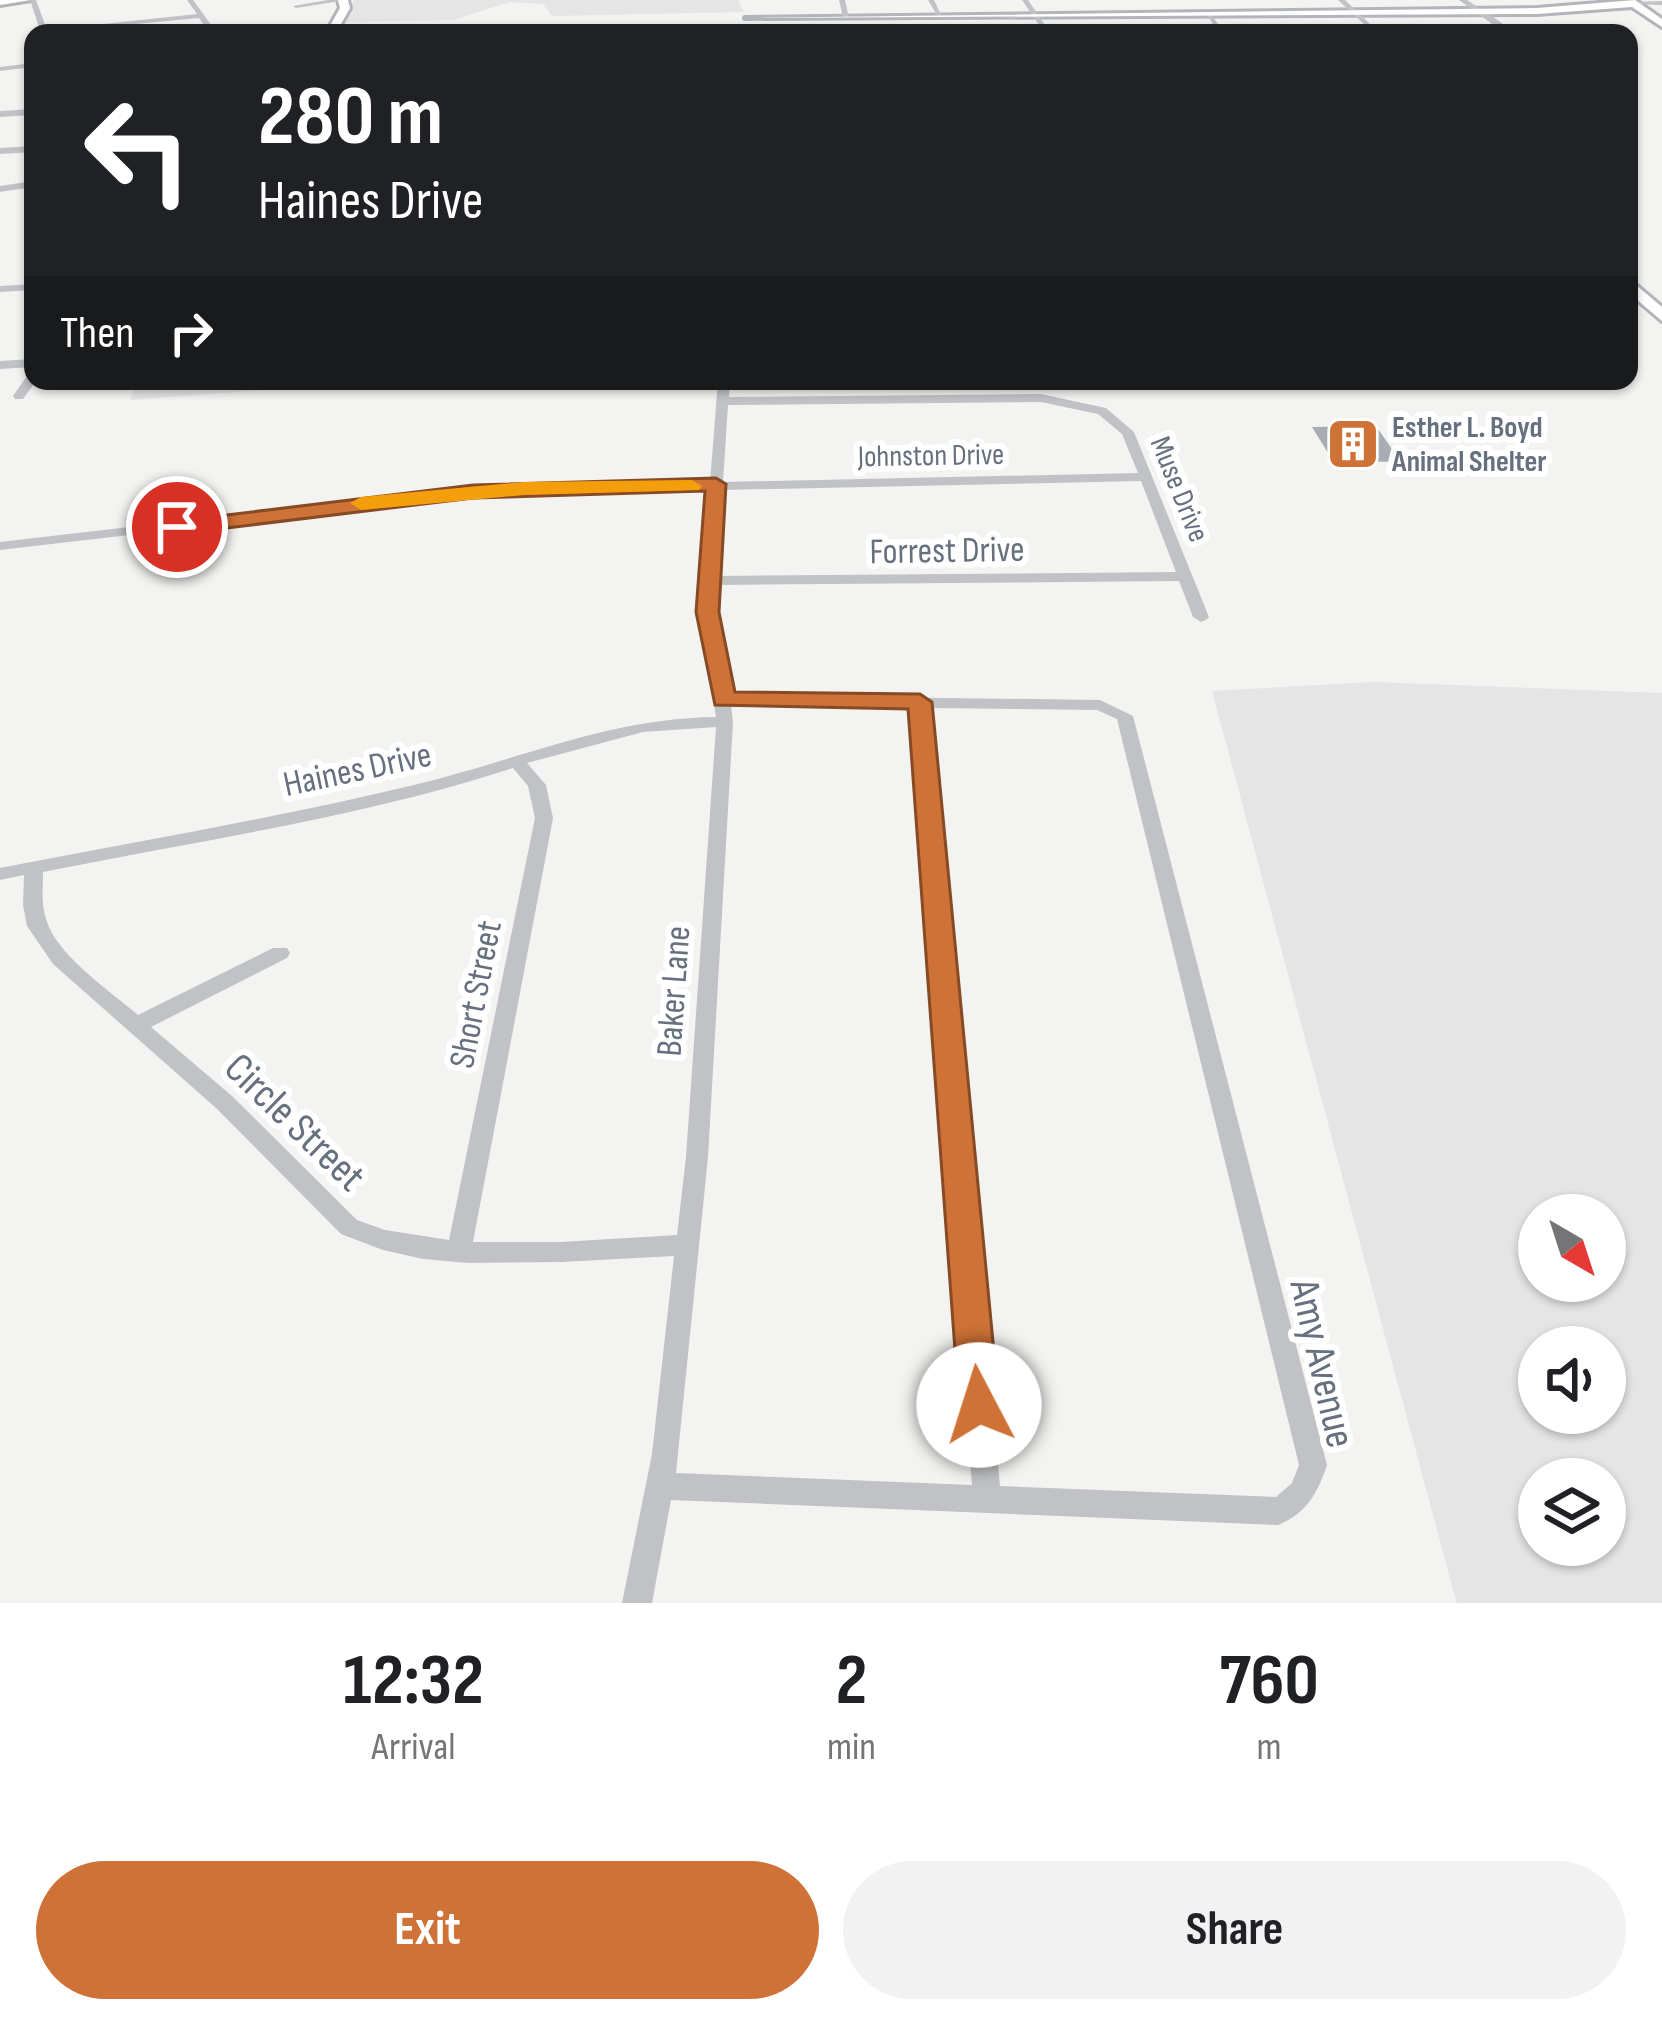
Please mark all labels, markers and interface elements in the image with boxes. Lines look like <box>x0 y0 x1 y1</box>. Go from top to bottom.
text: 280 m <box>258 67 443 168</box>
icon: left <box>60 72 216 228</box>
text: Haines Drive <box>258 169 483 234</box>
icon: right <box>158 300 224 366</box>
text: Then <box>60 306 134 361</box>
place label: Esther L. Boyd Animal Shelter <box>1391 410 1547 480</box>
building icon: Esther L. Boyd Animal Shelter <box>1325 416 1381 472</box>
street label: Muse Drive <box>1142 431 1216 547</box>
street label: Johnston Drive <box>857 437 1005 475</box>
pin <box>126 476 228 578</box>
icon: arrive <box>144 494 210 560</box>
street label: Forrest Drive <box>869 529 1025 574</box>
street label: Haines Drive <box>280 734 435 807</box>
street label: Short Street <box>441 917 512 1072</box>
street label: Baker Lane <box>648 924 701 1058</box>
street label: Circle Street <box>213 1043 375 1202</box>
north arrow <box>1518 1194 1626 1302</box>
map controls <box>1518 1194 1626 1566</box>
street label: Amy Avenue <box>1277 1273 1366 1453</box>
button: sound <box>1518 1326 1626 1434</box>
position arrow <box>916 1342 1042 1468</box>
button: layers <box>1518 1458 1626 1566</box>
text: 12:32 <box>343 1638 484 1725</box>
text: 2 <box>836 1638 867 1725</box>
text: 760 <box>1219 1638 1319 1725</box>
text: Arrival <box>372 1724 455 1771</box>
text: min <box>827 1724 876 1771</box>
text: m <box>1256 1724 1281 1771</box>
button: Exit <box>36 1861 819 1999</box>
button: Share <box>843 1861 1626 1999</box>

